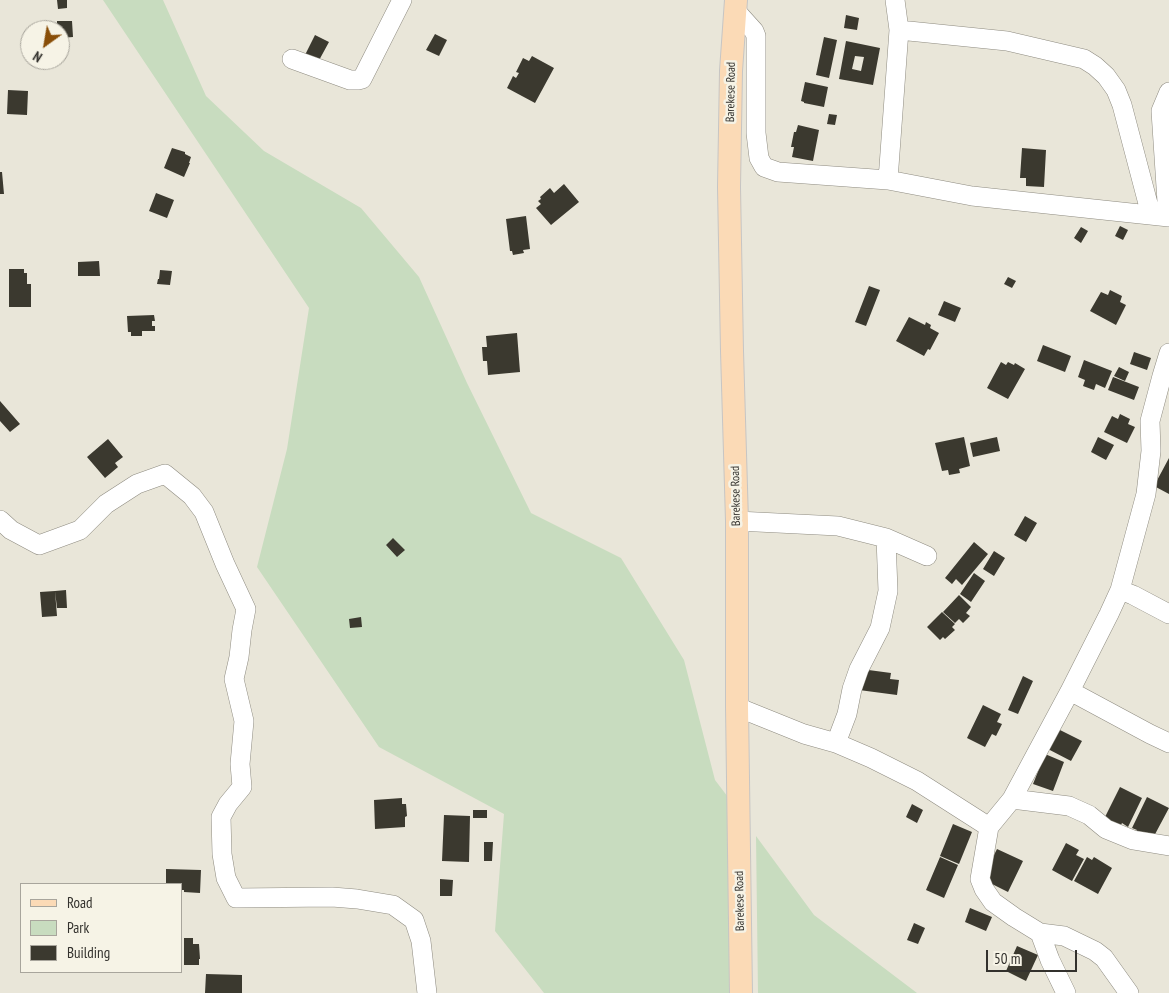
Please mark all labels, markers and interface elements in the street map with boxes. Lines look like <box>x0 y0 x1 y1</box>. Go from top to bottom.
north arrow <box>20 20 70 70</box>
text: N <box>30 47 46 67</box>
street label: Barekese Road <box>723 62 739 122</box>
street label: Barekese Road <box>728 466 744 526</box>
street label: Barekese Road <box>732 871 748 931</box>
legend <box>20 883 182 973</box>
text: Road <box>67 893 93 912</box>
text: Park <box>67 918 89 937</box>
scale bar <box>989 940 1080 972</box>
text: Building <box>67 943 110 962</box>
text: 50 m <box>994 949 1020 968</box>

